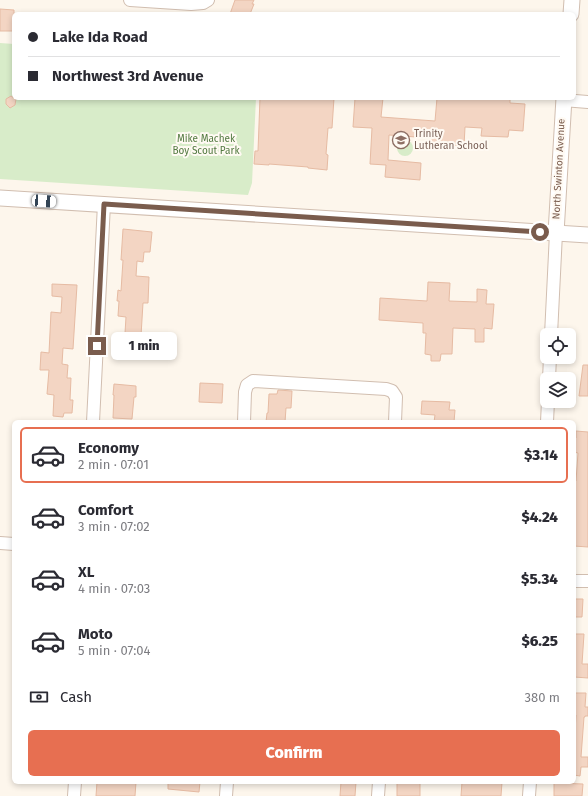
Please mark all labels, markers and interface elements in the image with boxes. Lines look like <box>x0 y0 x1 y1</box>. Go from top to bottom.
text: Lake Ida Road <box>52 28 148 46</box>
text: Northwest 3rd Avenue <box>52 67 203 85</box>
street label: North Swinton Avenue <box>550 118 568 220</box>
place label: Trinity Lutheran School <box>414 128 488 152</box>
school or university icon: Trinity Lutheran School <box>391 130 411 150</box>
park label: Mike Machek Boy Scout Park <box>172 133 240 157</box>
car <box>32 194 56 208</box>
route start <box>531 223 549 241</box>
map controls <box>540 328 576 408</box>
button: locate <box>540 328 576 364</box>
callout: 1 min <box>111 332 177 360</box>
route end <box>88 337 106 355</box>
text: 1 min <box>128 338 160 353</box>
button: layers <box>540 372 576 408</box>
icon: car <box>30 437 66 473</box>
text: Economy <box>78 439 139 457</box>
text: $3.14 <box>524 446 558 464</box>
text: 2 min · 07:01 <box>78 457 149 472</box>
icon: car <box>30 499 66 535</box>
text: Comfort <box>78 501 134 519</box>
text: $4.24 <box>521 508 558 526</box>
text: 3 min · 07:02 <box>78 519 150 534</box>
icon: car <box>30 561 66 597</box>
text: XL <box>78 563 94 581</box>
text: $5.34 <box>521 570 558 588</box>
text: 4 min · 07:03 <box>78 581 150 596</box>
icon: car <box>30 623 66 659</box>
text: Moto <box>78 625 113 643</box>
text: $6.25 <box>521 632 558 650</box>
text: 5 min · 07:04 <box>78 643 150 658</box>
icon: cash <box>28 686 50 708</box>
text: Cash <box>60 688 92 706</box>
text: 380 m <box>525 690 560 705</box>
button: Confirm <box>28 730 560 776</box>

